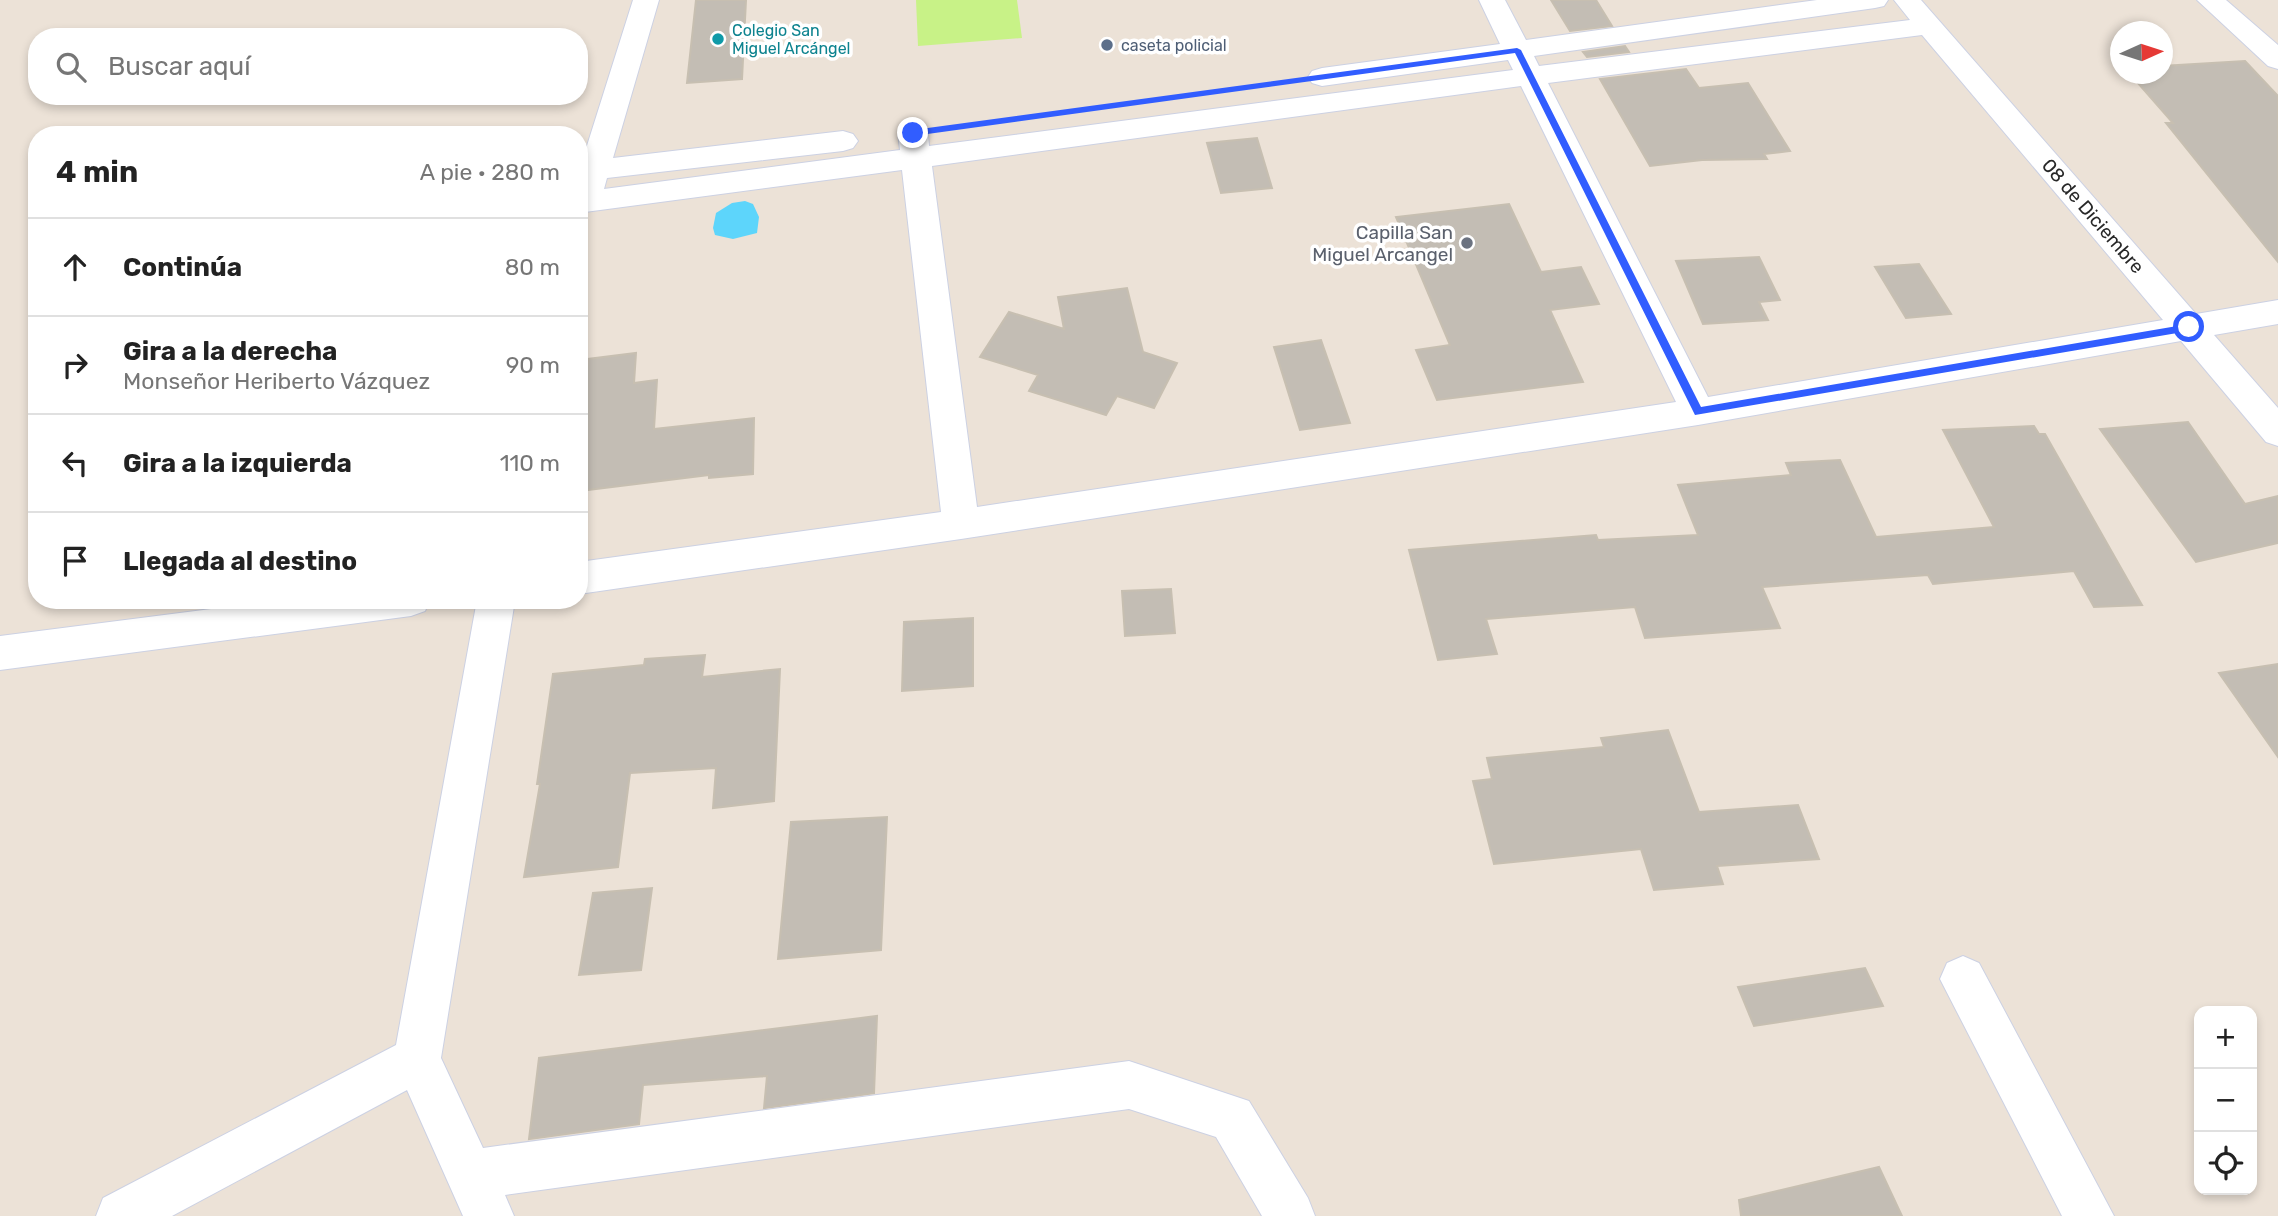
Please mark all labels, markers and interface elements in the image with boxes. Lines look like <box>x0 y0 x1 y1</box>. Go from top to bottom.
place label: Colegio San Miguel Arcángel <box>732 21 851 58</box>
north arrow <box>2110 21 2173 84</box>
search box <box>28 28 588 105</box>
marker: Colegio San Miguel Arcángel <box>710 31 726 47</box>
place label: caseta policial <box>1121 36 1227 55</box>
marker: caseta policial <box>1099 37 1115 53</box>
icon: search <box>52 48 90 86</box>
text: Buscar aquí <box>108 51 250 82</box>
route end <box>897 117 928 148</box>
text: 4 min <box>56 154 138 190</box>
street label: 08 de Diciembre <box>2037 154 2149 278</box>
text: A pie · 280 m <box>420 158 560 186</box>
place label: Capilla San Miguel Arcangel <box>1312 221 1453 266</box>
marker: Capilla San Miguel Arcangel <box>1459 235 1475 251</box>
icon: ahead <box>56 248 94 286</box>
text: Continúa <box>123 252 242 283</box>
text: 80 m <box>505 253 560 281</box>
route start <box>2173 311 2204 342</box>
text: Gira a la derecha <box>123 336 337 367</box>
icon: right <box>56 346 94 384</box>
text: 90 m <box>506 351 560 379</box>
text: Monseñor Heriberto Vázquez <box>123 367 430 395</box>
icon: left <box>56 444 94 482</box>
text: Gira a la izquierda <box>123 448 352 479</box>
text: 110 m <box>500 449 560 477</box>
icon: arrive <box>56 542 94 580</box>
text: Llegada al destino <box>123 546 357 577</box>
map controls <box>2194 1006 2257 1195</box>
button: + <box>2194 1006 2257 1069</box>
button: − <box>2194 1069 2257 1132</box>
button: locate <box>2194 1132 2257 1195</box>

